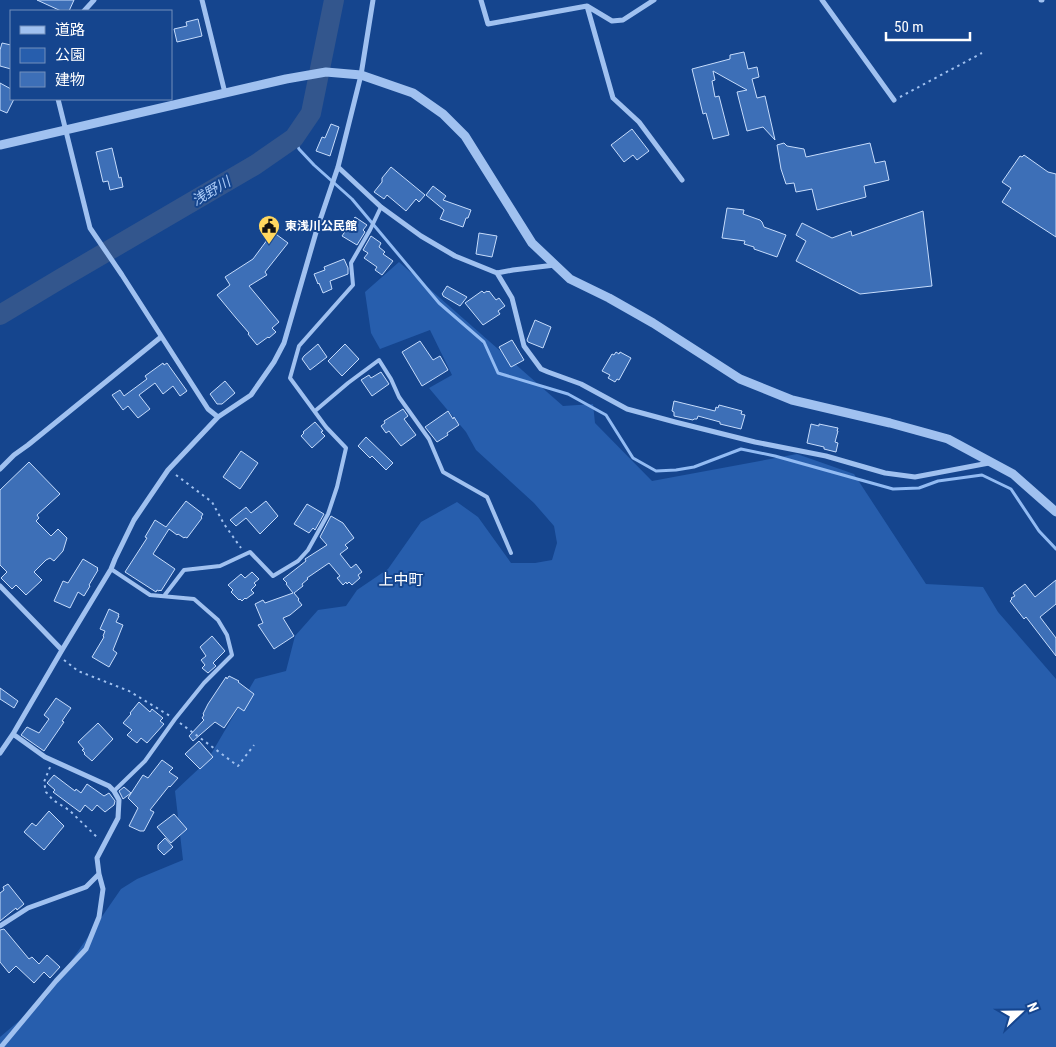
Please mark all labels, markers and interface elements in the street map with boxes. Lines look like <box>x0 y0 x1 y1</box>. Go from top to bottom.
legend <box>10 10 172 100</box>
scale bar <box>886 10 970 42</box>
text: 50 m <box>894 18 924 36</box>
text: 道路 <box>55 21 85 39</box>
text: 公園 <box>55 46 85 64</box>
text: 建物 <box>55 71 85 89</box>
water label: 浅野川 <box>189 172 235 209</box>
public building icon: 東浅川公民館 <box>257 214 281 245</box>
place label: 東浅川公民館 <box>285 219 357 233</box>
district label: 上中町 <box>378 571 424 589</box>
north arrow <box>996 987 1046 1037</box>
text: N <box>1024 1000 1042 1014</box>

